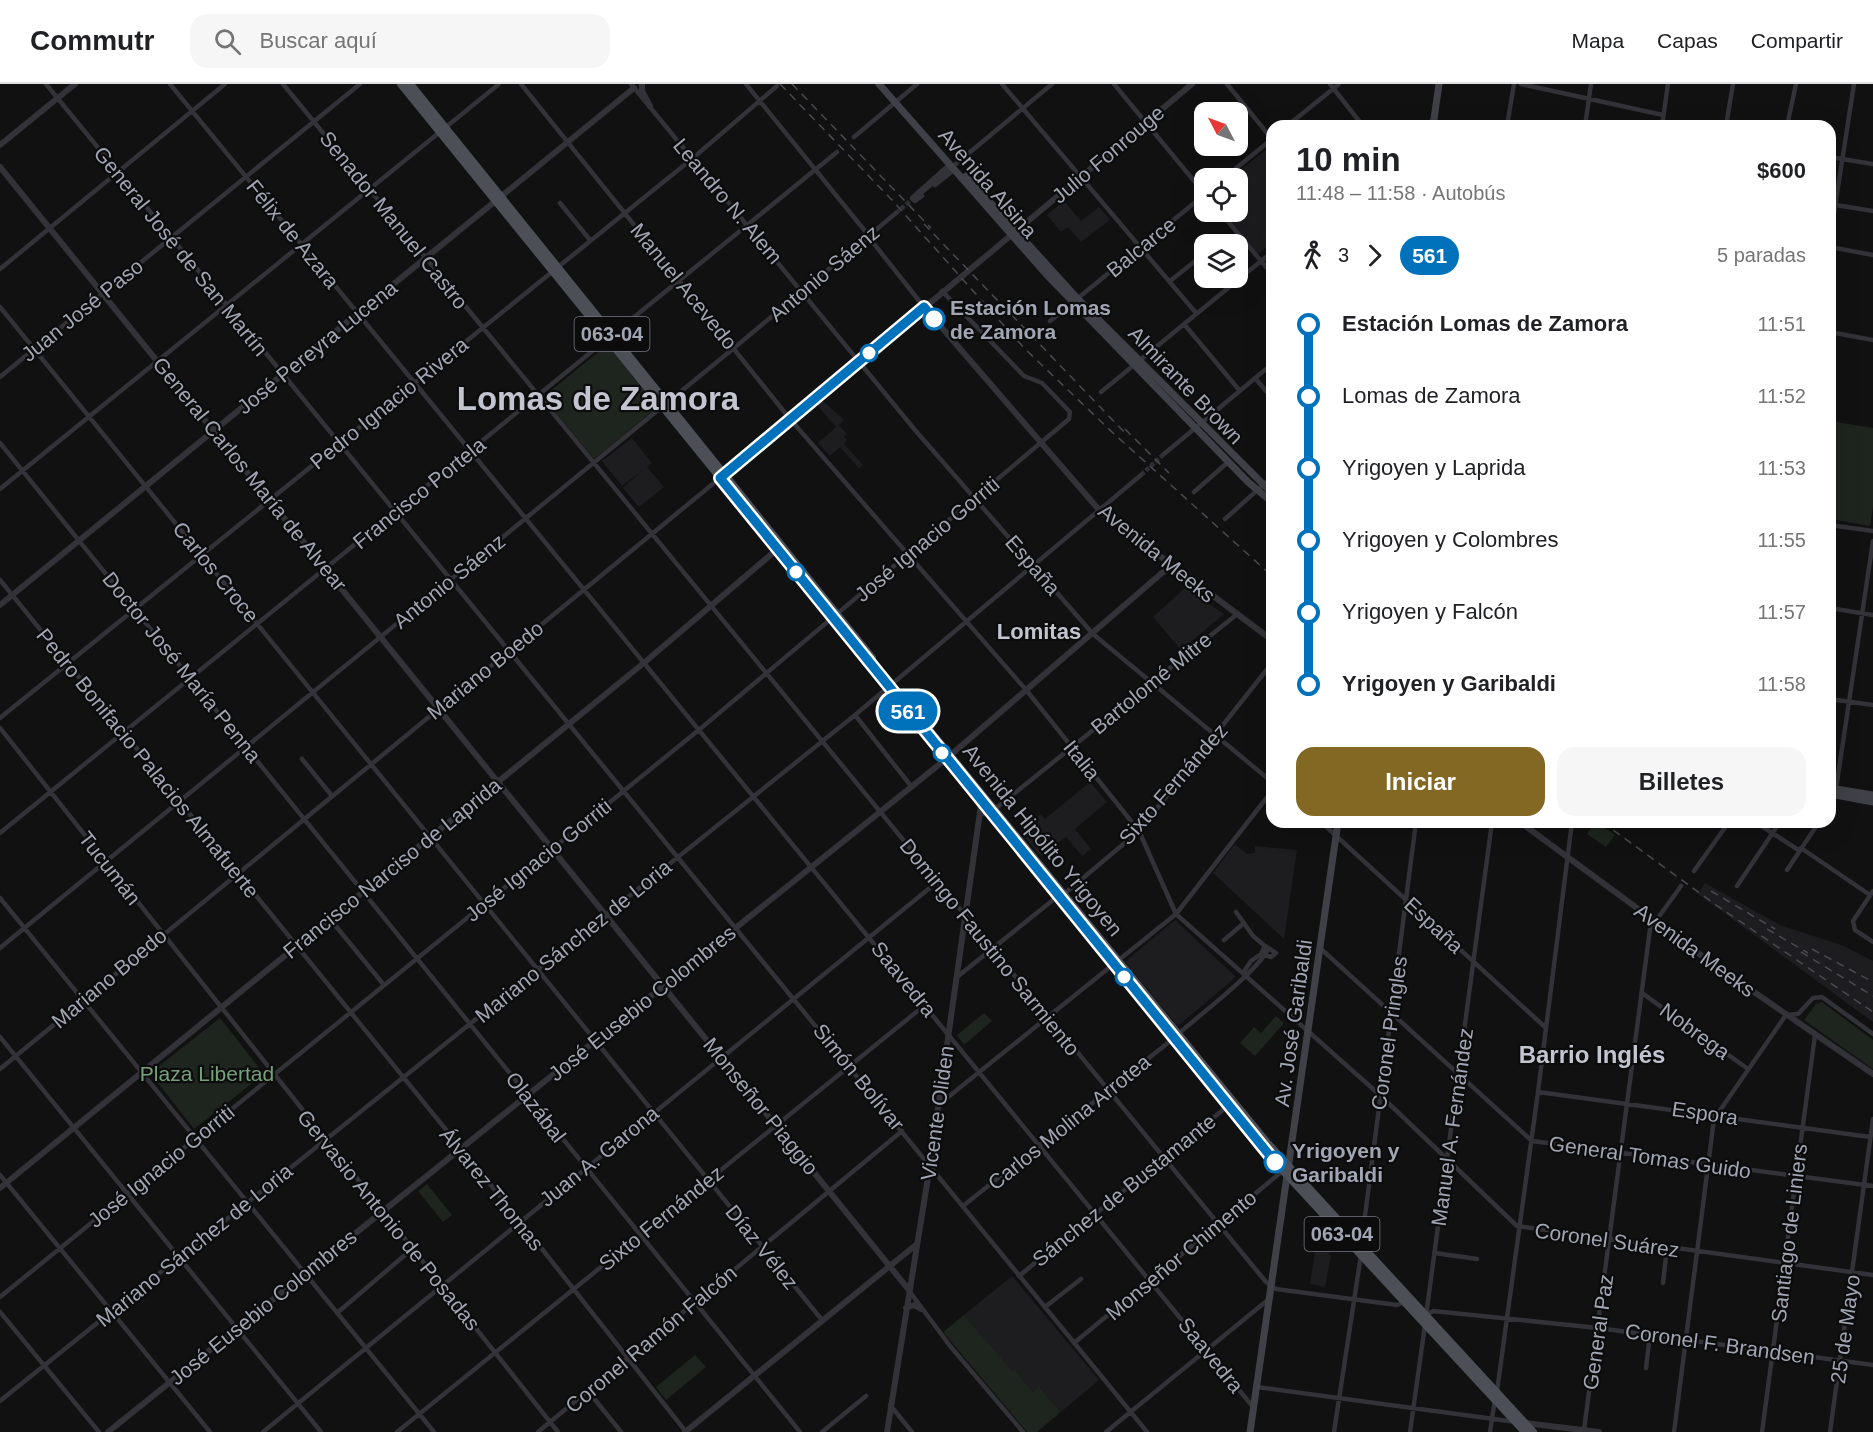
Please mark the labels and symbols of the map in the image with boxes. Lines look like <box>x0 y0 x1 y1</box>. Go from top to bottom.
street label: Julio Fonrouge <box>1047 101 1169 207</box>
north arrow <box>1194 102 1248 156</box>
street label: Avenida Alsina <box>934 124 1042 243</box>
street label: Senador Manuel Castro <box>315 127 473 313</box>
street label: Leandro N. Alem <box>669 134 787 268</box>
street label: General José de San Martín <box>89 142 273 360</box>
street label: Félix de Azara <box>242 175 344 293</box>
street label: Balcarce <box>1102 212 1180 282</box>
street label: Manuel Acevedo <box>626 218 742 354</box>
street label: Antonio Sáenz <box>764 220 884 326</box>
street label: Juan José Paso <box>17 254 147 366</box>
street label: José Pereyra Lucena <box>233 275 402 418</box>
place label: Estación Lomas de Zamora <box>950 296 1111 343</box>
marker: Estación Lomas de Zamora <box>923 308 945 330</box>
road number: 063-04 <box>574 317 650 351</box>
street label: Almirante Brown <box>1124 322 1248 448</box>
street label: Pedro Ignacio Rivera <box>306 332 473 474</box>
unlabelled marker <box>860 344 878 362</box>
street label: General Carlos María de Alvear <box>149 352 351 596</box>
district label: Lomas de Zamora <box>457 380 740 417</box>
street label: Francisco Portela <box>348 432 490 553</box>
street label: José Ignacio Gorriti <box>850 472 1004 606</box>
street label: Avenida Meeks <box>1094 499 1220 607</box>
street label: Carlos Croce <box>169 517 263 627</box>
street label: Antonio Sáenz <box>389 529 509 633</box>
street label: España <box>1001 531 1065 600</box>
unlabelled marker <box>787 563 805 581</box>
street label: Doctor José María Penna <box>98 567 266 767</box>
street label: Mariano Boedo <box>422 616 548 724</box>
district label: Lomitas <box>997 619 1081 644</box>
street label: Pedro Bonifacio Palacios Almafuerte <box>32 624 264 902</box>
street label: Bartolomé Mitre <box>1086 627 1216 739</box>
line badge: 561 <box>874 692 942 730</box>
street label: Sixto Fernández <box>1114 719 1232 849</box>
street label: Italia <box>1059 736 1105 785</box>
street label: Avenida Hipólito Yrigoyen <box>959 740 1127 940</box>
unlabelled marker <box>933 744 951 762</box>
street label: Francisco Narciso de Laprida <box>279 773 506 963</box>
street label: José Ignacio Gorriti <box>460 794 616 926</box>
street label: Tucumán <box>74 827 146 909</box>
street label: Domingo Faustino Sarmiento <box>895 834 1085 1060</box>
street label: Mariano Sánchez de Loria <box>471 855 676 1027</box>
street label: España <box>1400 892 1468 958</box>
street label: Avenida Meeks <box>1630 899 1760 1001</box>
street label: José Eusebio Colombres <box>544 921 740 1085</box>
street label: Mariano Boedo <box>47 923 171 1033</box>
street label: Saavedra <box>867 937 941 1021</box>
street label: Av. José Garibaldi <box>1270 938 1316 1108</box>
street label: Coronel Pringles <box>1367 955 1411 1111</box>
unlabelled marker <box>1115 968 1133 986</box>
street label: Nobrega <box>1656 998 1735 1064</box>
street label: Simón Bolívar <box>809 1019 909 1135</box>
street label: Manuel A. Fernández <box>1427 1027 1477 1227</box>
street label: Monseñor Piaggio <box>699 1033 823 1179</box>
district label: Barrio Inglés <box>1519 1041 1665 1068</box>
street label: Vicente Oliden <box>916 1044 958 1182</box>
street label: Carlos Molina Arrotea <box>983 1049 1155 1194</box>
park label: Plaza Libertad <box>140 1062 274 1085</box>
street label: Olazábal <box>501 1067 571 1147</box>
street label: Espora <box>1670 1097 1740 1129</box>
street label: José Ignacio Gorriti <box>83 1100 239 1232</box>
street label: Juan A. Garona <box>535 1101 663 1211</box>
street label: Gervasio Antonio de Posadas <box>293 1105 485 1335</box>
street label: Sánchez de Bustamante <box>1028 1109 1220 1271</box>
street label: Álvarez Thomas <box>435 1123 549 1255</box>
street label: General Tomas Guido <box>1547 1131 1753 1183</box>
place label: Yrigoyen y Garibaldi <box>1292 1139 1400 1186</box>
street label: Santiago de Liniers <box>1767 1142 1811 1324</box>
marker: Yrigoyen y Garibaldi <box>1264 1151 1286 1173</box>
street label: Mariano Sánchez de Loria <box>92 1159 297 1331</box>
street label: Sixto Fernández <box>594 1161 728 1275</box>
street label: Monseñor Chimento <box>1101 1185 1261 1325</box>
street label: Díaz Vélez <box>721 1200 803 1294</box>
road number: 063-04 <box>1304 1217 1380 1251</box>
street label: Coronel Suárez <box>1533 1218 1681 1262</box>
street label: José Eusebio Colombres <box>165 1225 361 1389</box>
street label: Coronel Ramón Falcón <box>561 1261 741 1417</box>
street label: General Paz <box>1578 1273 1618 1391</box>
street label: 25 de Mayo <box>1826 1273 1864 1385</box>
street label: Saavedra <box>1174 1313 1248 1397</box>
street label: Coronel F. Brandsen <box>1624 1319 1816 1369</box>

